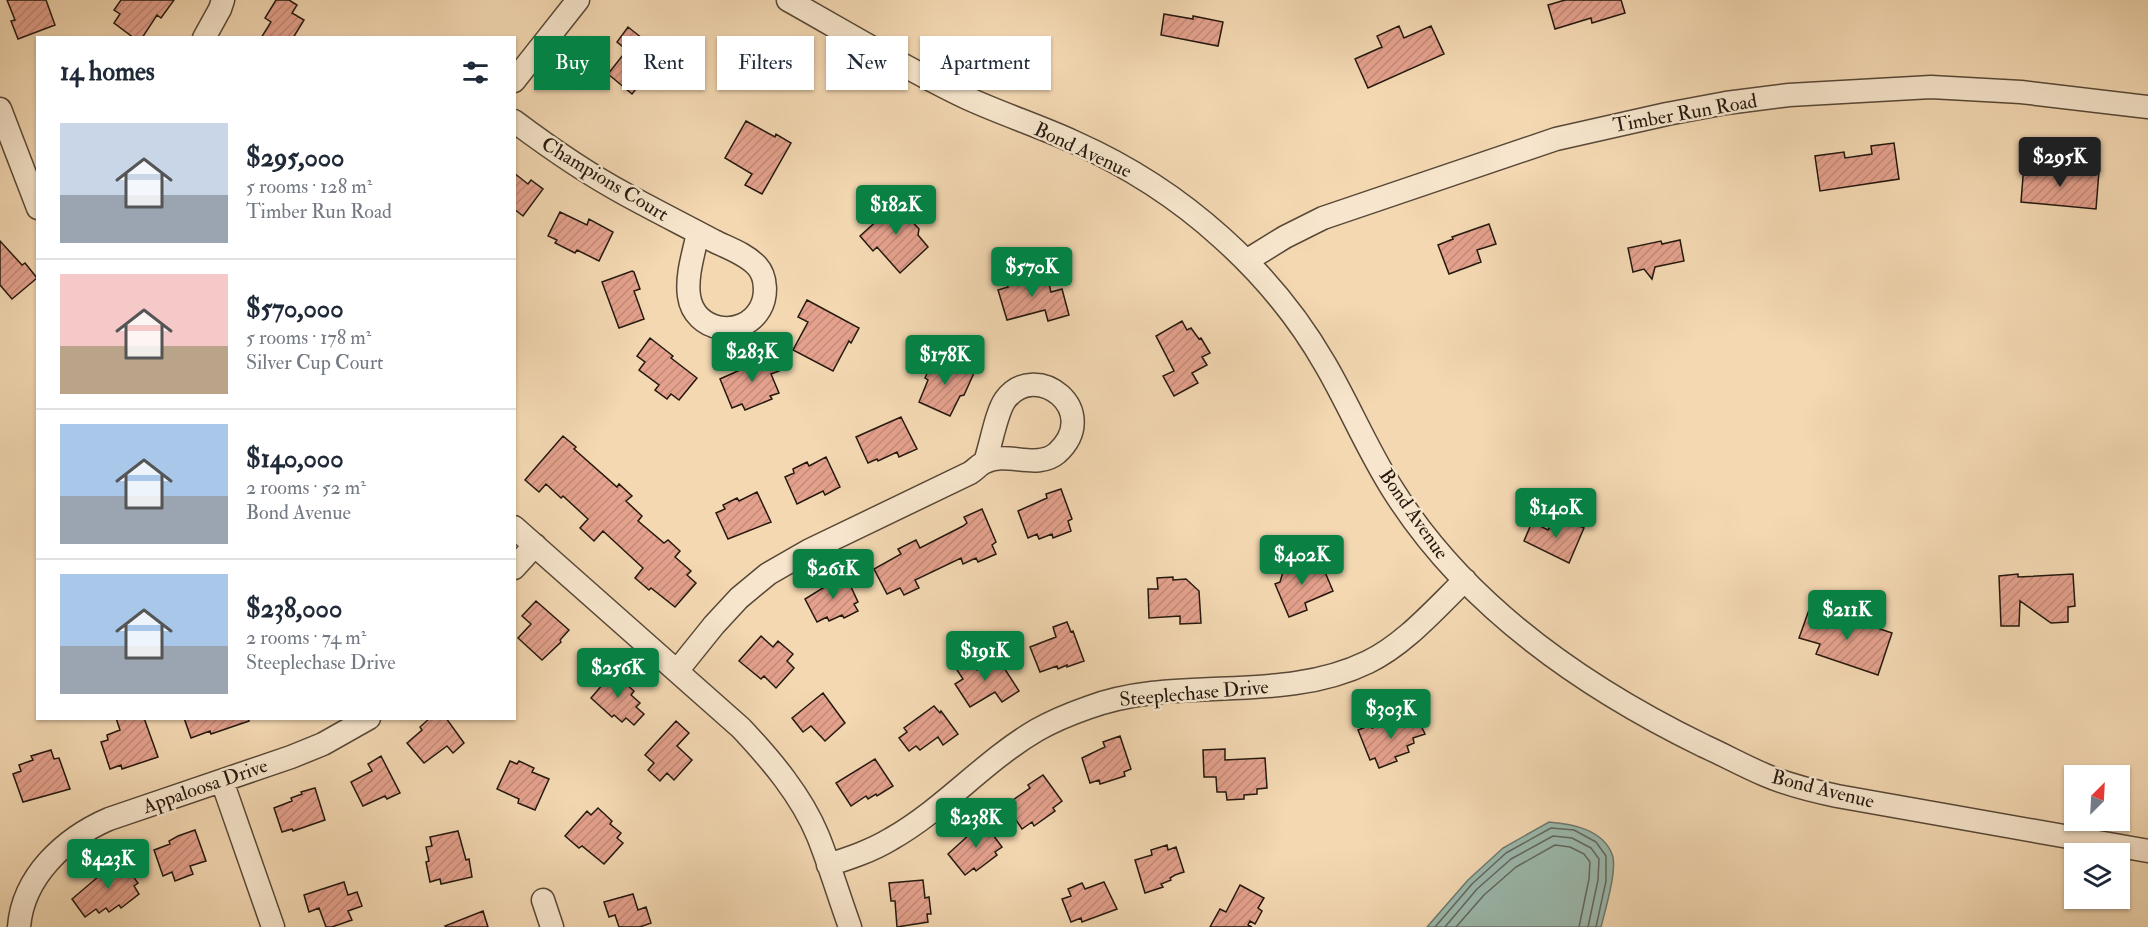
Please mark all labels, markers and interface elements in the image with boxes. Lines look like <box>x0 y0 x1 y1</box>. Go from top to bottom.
chip: Buy <box>534 36 610 90</box>
chip: Rent <box>622 36 705 90</box>
chip: Filters <box>717 36 814 90</box>
chip: New <box>826 36 908 90</box>
chip: Apartment <box>920 36 1051 90</box>
text: 14 homes <box>60 56 155 88</box>
icon: filters <box>459 56 492 89</box>
street label: Timber Run Road <box>1611 88 1759 138</box>
street label: Bond Avenue <box>1030 116 1136 184</box>
street label: Champions Court <box>536 131 673 228</box>
pin: $295K <box>2018 137 2102 188</box>
text: $295,000 <box>246 142 344 174</box>
text: $295K <box>2033 144 2087 169</box>
icon: home <box>108 147 180 219</box>
text: 5 rooms · 128 m² <box>246 174 372 199</box>
pin: $182K <box>854 185 938 236</box>
text: $182K <box>870 192 922 217</box>
text: Timber Run Road <box>246 199 392 224</box>
pin: $570K <box>990 247 1074 298</box>
text: $570K <box>1005 254 1059 279</box>
text: $570,000 <box>246 293 344 325</box>
icon: home <box>108 298 180 370</box>
text: 5 rooms · 178 m² <box>246 325 371 350</box>
pin: $283K <box>710 332 794 383</box>
pin: $178K <box>903 335 987 386</box>
text: $283K <box>726 339 778 364</box>
text: $178K <box>919 342 971 367</box>
text: Silver Cup Court <box>246 350 384 375</box>
text: $140,000 <box>246 443 344 475</box>
icon: home <box>108 448 180 520</box>
street label: Bond Avenue <box>1374 464 1454 564</box>
text: 2 rooms · 52 m² <box>246 475 366 500</box>
pin: $140K <box>1514 488 1598 539</box>
text: $140K <box>1529 495 1583 520</box>
text: Bond Avenue <box>246 500 351 525</box>
pin: $402K <box>1260 535 1344 586</box>
text: $402K <box>1274 542 1330 567</box>
pin: $261K <box>791 549 875 600</box>
text: $261K <box>807 556 859 581</box>
pin: $211K <box>1805 590 1889 641</box>
text: $238,000 <box>246 593 342 625</box>
text: $211K <box>1822 597 1872 622</box>
icon: home <box>108 598 180 670</box>
text: 2 rooms · 74 m² <box>246 625 367 650</box>
pin: $191K <box>943 631 1027 682</box>
text: $191K <box>960 638 1010 663</box>
pin: $256K <box>576 648 660 699</box>
text: Steeplechase Drive <box>246 650 396 675</box>
text: $256K <box>591 655 645 680</box>
street label: Steeplechase Drive <box>1118 674 1270 713</box>
pin: $303K <box>1349 689 1433 740</box>
text: $303K <box>1366 696 1416 721</box>
street label: Appaloosa Drive <box>138 753 271 820</box>
street label: Bond Avenue <box>1769 764 1877 814</box>
north arrow <box>2064 765 2130 831</box>
map controls <box>2064 765 2130 909</box>
pin: $238K <box>934 798 1018 849</box>
text: $238K <box>950 805 1002 830</box>
pin: $423K <box>66 839 150 890</box>
button: layers <box>2064 843 2130 909</box>
text: $423K <box>81 846 135 871</box>

